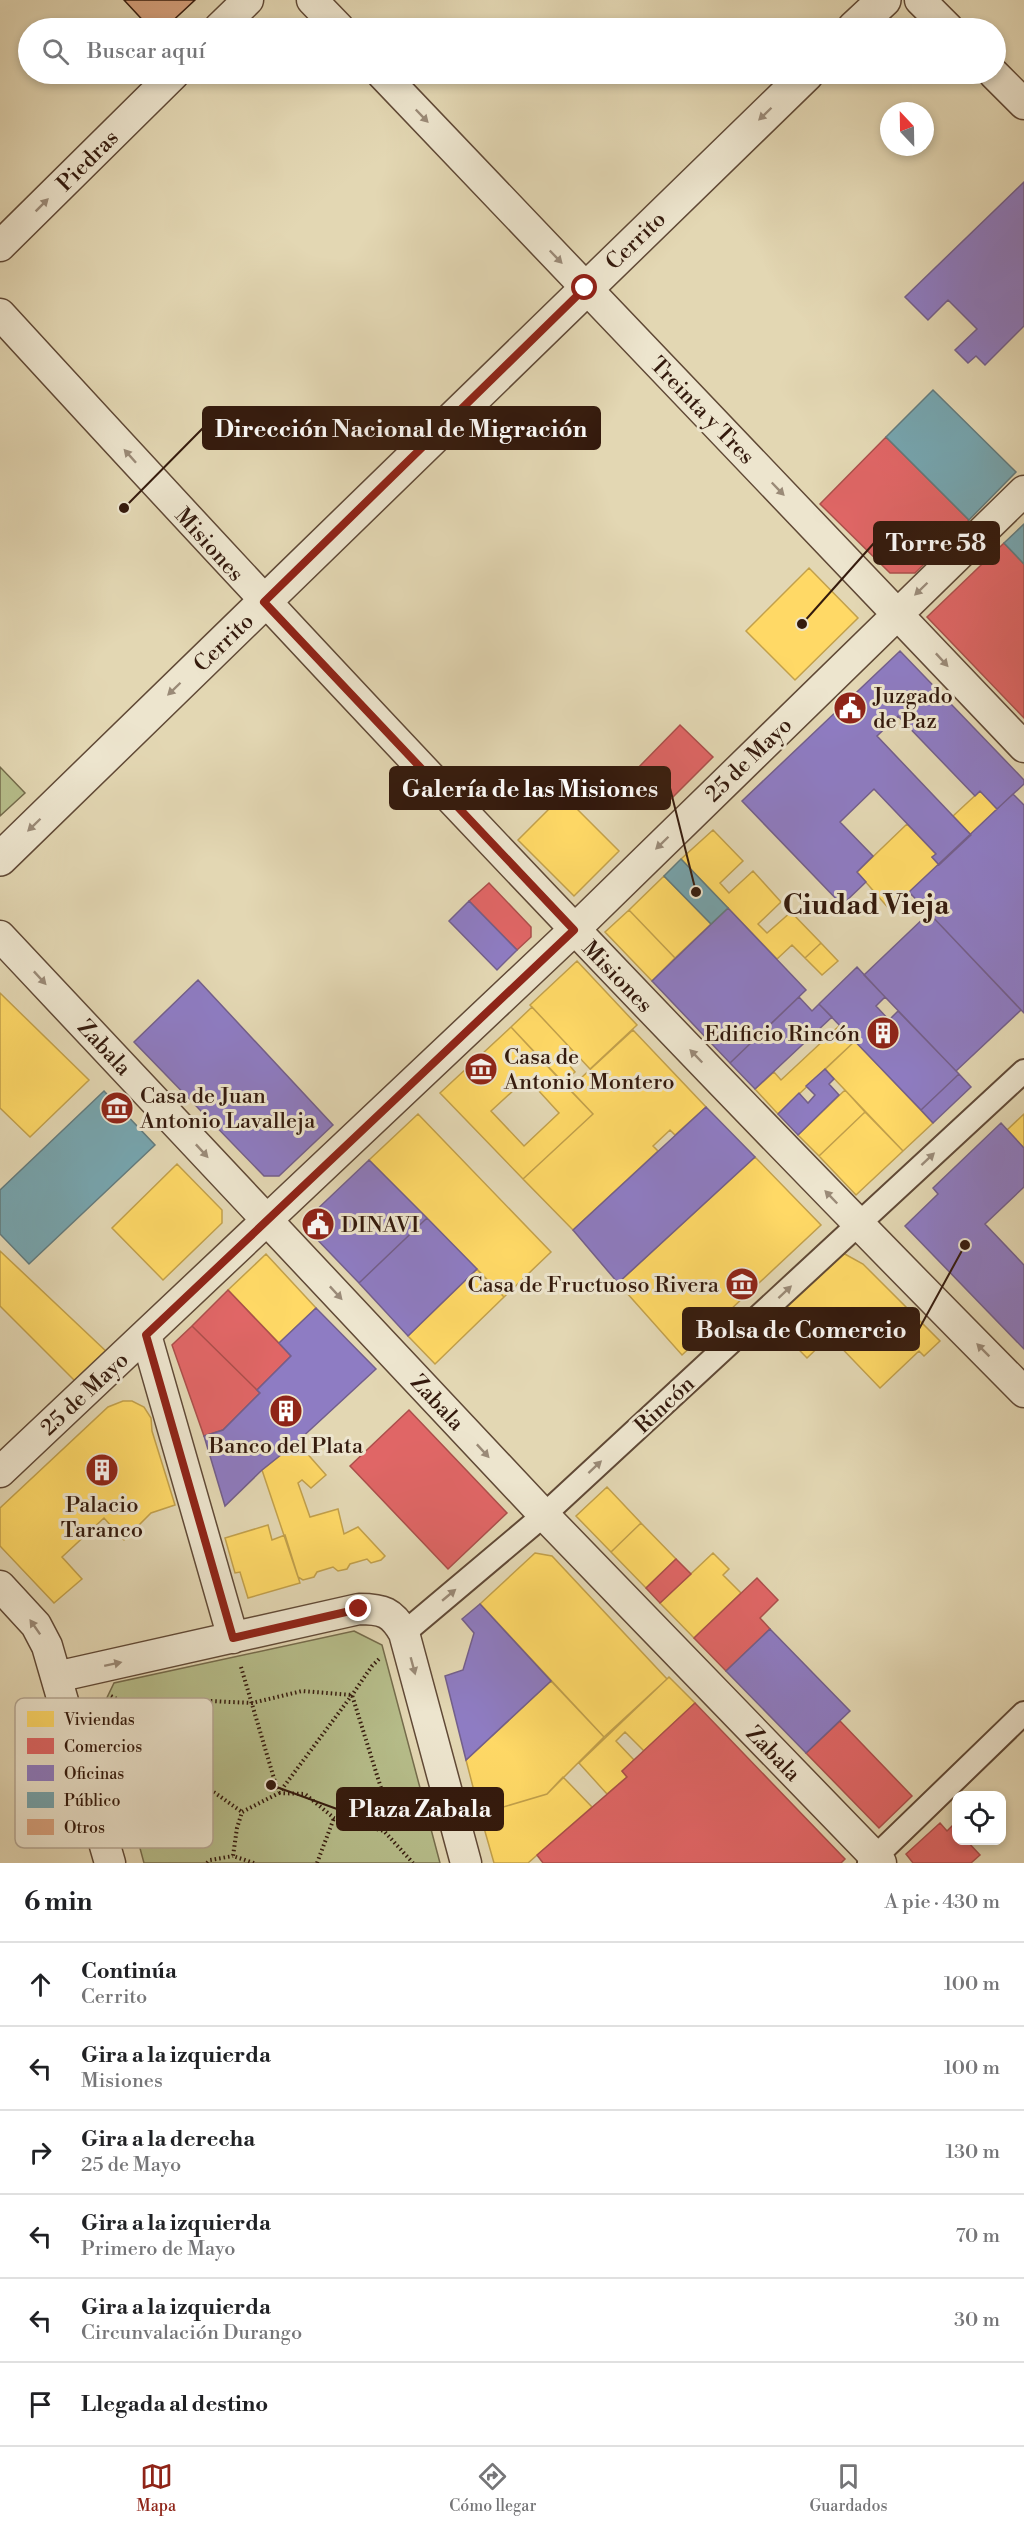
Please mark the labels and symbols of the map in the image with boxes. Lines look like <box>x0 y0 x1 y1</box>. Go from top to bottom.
north arrow <box>880 102 934 156</box>
one-way arrow <box>758 107 773 121</box>
one-way arrow <box>415 108 428 123</box>
street label: Piedras <box>52 125 125 198</box>
one-way arrow <box>34 198 48 212</box>
street label: Cerrito <box>600 206 672 276</box>
one-way arrow <box>549 250 563 264</box>
route start <box>571 274 597 300</box>
street label: Treinta y Tres <box>644 352 760 470</box>
callout: Dirección Nacional de Migración <box>203 407 600 449</box>
text: Dirección Nacional de Migración <box>215 415 588 445</box>
one-way arrow <box>124 449 137 464</box>
one-way arrow <box>771 482 785 496</box>
street label: Misiones <box>169 503 249 587</box>
callout: Torre 58 <box>874 522 999 564</box>
text: Torre 58 <box>886 529 986 559</box>
one-way arrow <box>914 582 929 596</box>
street label: Cerrito <box>188 608 260 678</box>
one-way arrow <box>935 653 949 668</box>
one-way arrow <box>167 682 181 696</box>
place label: Juzgado de Paz <box>872 683 953 735</box>
public building icon: Juzgado de Paz <box>832 690 868 726</box>
street label: 25 de Mayo <box>700 712 798 808</box>
callout: Galería de las Misiones <box>390 767 670 809</box>
text: Galería de las Misiones <box>402 775 658 805</box>
one-way arrow <box>28 818 42 832</box>
one-way arrow <box>655 836 669 850</box>
district label: Ciudad Vieja <box>783 888 950 923</box>
street label: Misiones <box>576 935 658 1019</box>
one-way arrow <box>33 971 47 986</box>
street label: Zabala <box>71 1014 137 1082</box>
building icon: Edificio Rincón <box>865 1015 901 1051</box>
place label: Edificio Rincón <box>704 1021 860 1048</box>
place label: Casa de Antonio Montero <box>503 1044 675 1096</box>
one-way arrow <box>689 1050 703 1064</box>
museum icon: Casa de Antonio Montero <box>463 1051 499 1087</box>
place label: Casa de Juan Antonio Lavalleja <box>139 1083 316 1135</box>
museum icon: Casa de Juan Antonio Lavalleja <box>99 1090 135 1126</box>
one-way arrow <box>195 1143 208 1158</box>
one-way arrow <box>920 1153 935 1166</box>
one-way arrow <box>824 1189 838 1204</box>
public building icon: DINAVI <box>300 1206 336 1242</box>
place label: DINAVI <box>341 1212 420 1239</box>
museum icon: Casa de Fructuoso Rivera <box>724 1266 760 1302</box>
place label: Casa de Fructuoso Rivera <box>467 1272 720 1299</box>
one-way arrow <box>778 1285 792 1299</box>
one-way arrow <box>328 1286 342 1300</box>
callout: Bolsa de Comercio <box>683 1308 919 1350</box>
text: Bolsa de Comercio <box>695 1316 907 1346</box>
one-way arrow <box>976 1344 990 1358</box>
street label: 25 de Mayo <box>35 1347 135 1442</box>
street label: Zabala <box>404 1369 470 1437</box>
street label: Rincón <box>629 1371 701 1440</box>
building icon: Banco del Plata <box>268 1393 304 1429</box>
place label: Banco del Plata <box>208 1433 364 1460</box>
one-way arrow <box>476 1443 490 1457</box>
building icon: Palacio Taranco <box>84 1452 120 1488</box>
one-way arrow <box>588 1460 603 1474</box>
place label: Palacio Taranco <box>61 1492 143 1544</box>
one-way arrow <box>441 1589 457 1602</box>
route end <box>345 1595 371 1621</box>
one-way arrow <box>29 1620 41 1636</box>
one-way arrow <box>409 1657 419 1675</box>
one-way arrow <box>104 1659 123 1668</box>
legend <box>15 1698 213 1848</box>
text: Viviendas <box>63 1710 135 1730</box>
street label: Zabala <box>740 1721 806 1788</box>
text: Comercios <box>64 1737 142 1757</box>
text: Oficinas <box>64 1764 124 1784</box>
callout: Plaza Zabala <box>337 1788 503 1830</box>
text: Público <box>64 1791 120 1811</box>
text: Plaza Zabala <box>349 1795 492 1825</box>
text: Otros <box>64 1818 105 1838</box>

